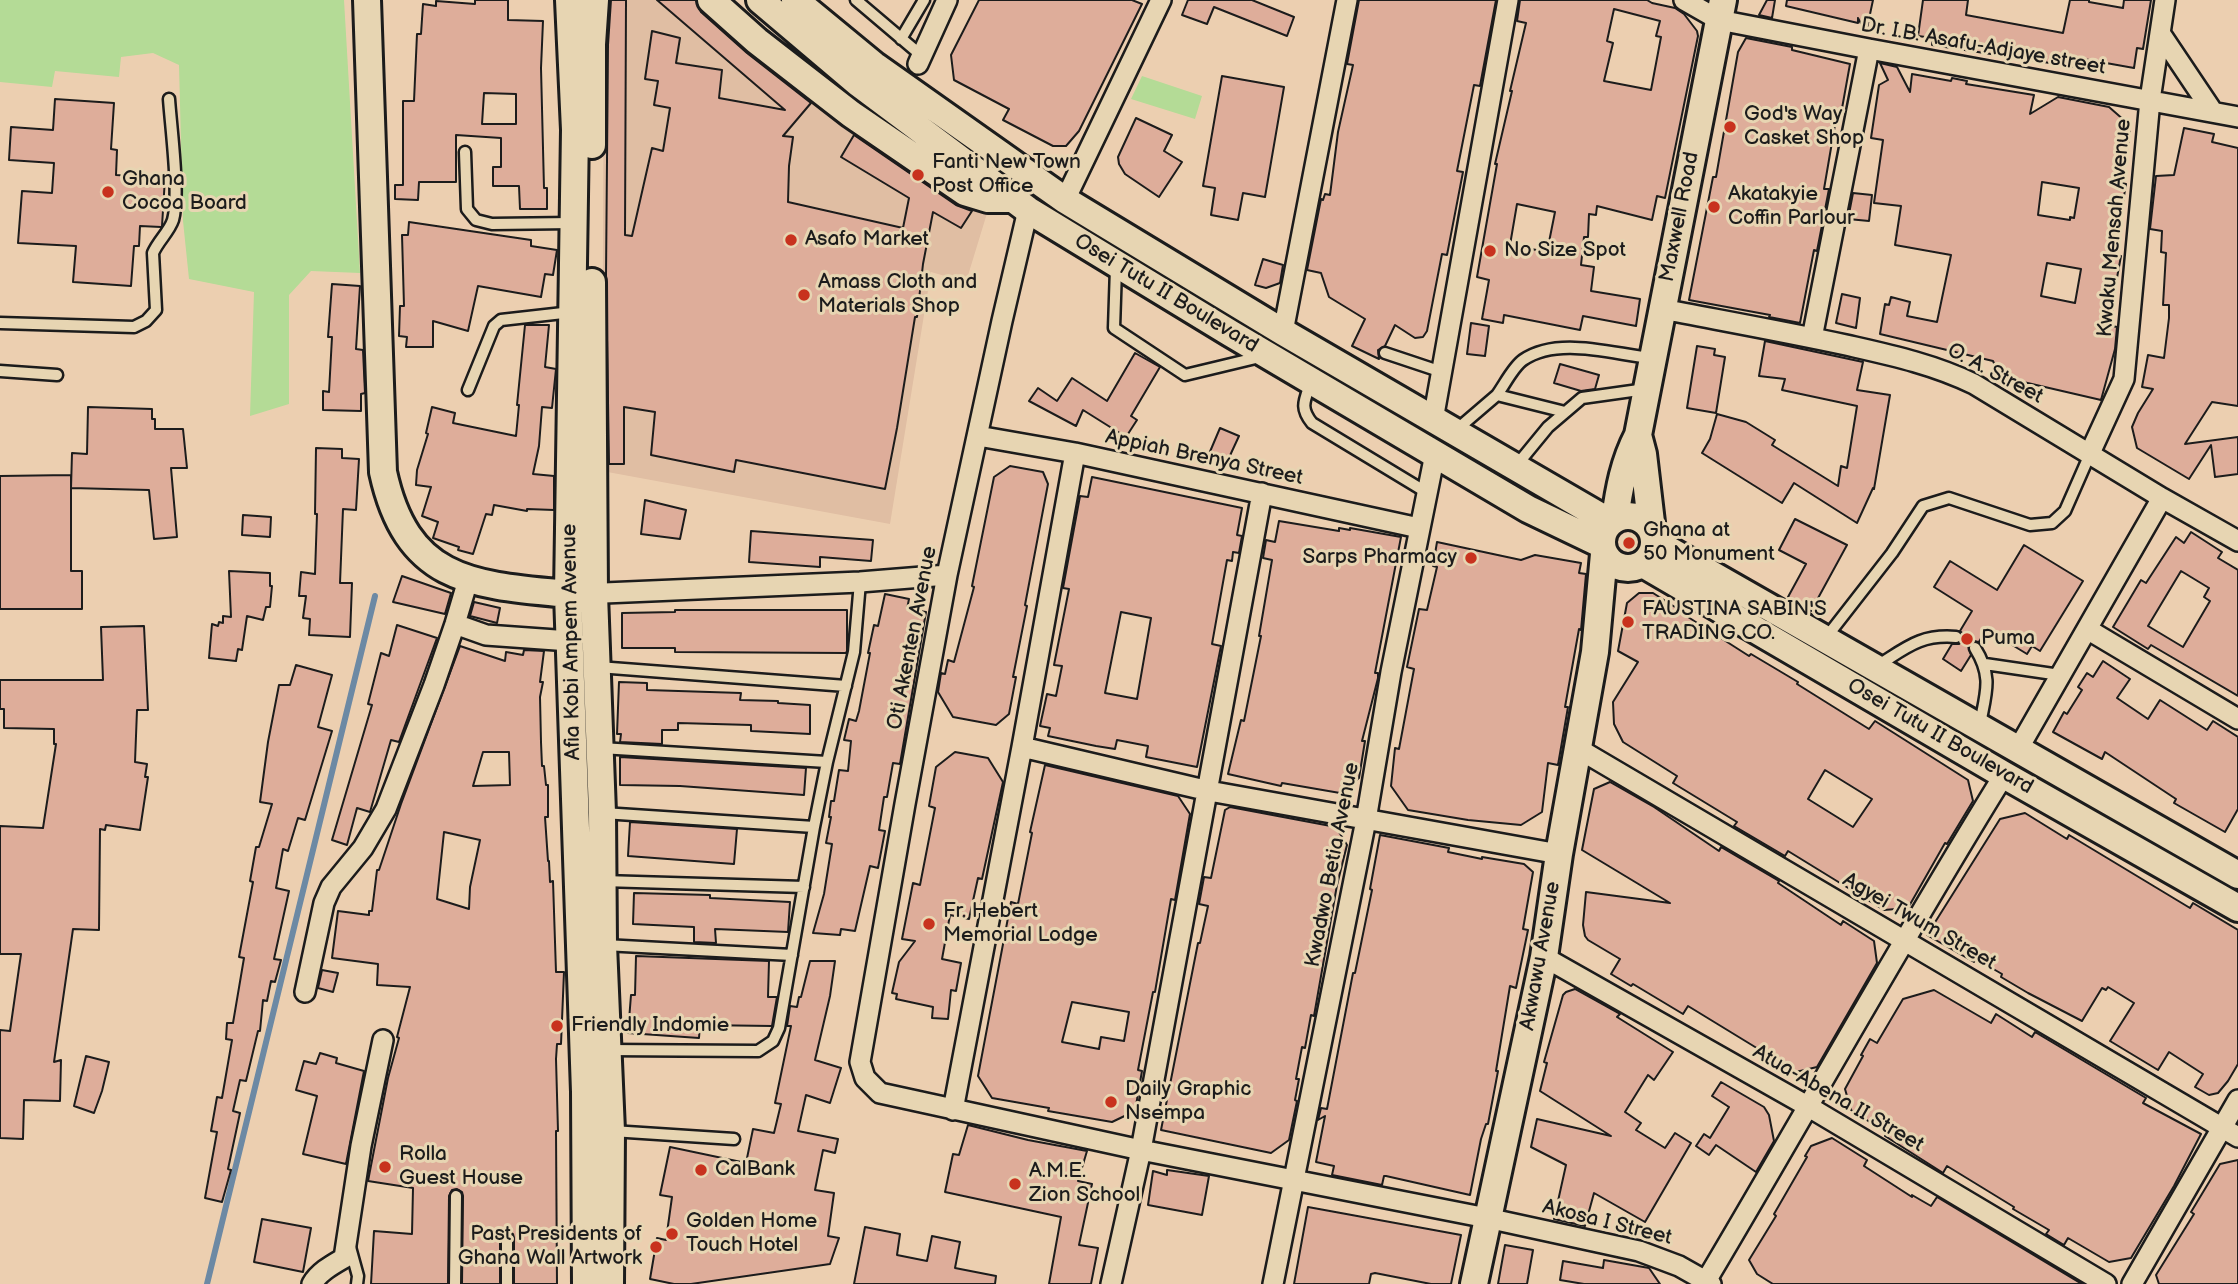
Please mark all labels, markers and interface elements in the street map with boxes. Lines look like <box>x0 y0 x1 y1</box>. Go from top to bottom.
street label: Dr. I.B. Asafu-Adjaye street <box>1859 13 2107 81</box>
place label: God's Way Casket Shop <box>1744 102 1864 152</box>
street label: Kwaku Mensah Avenue <box>2093 118 2137 338</box>
marker: God's Way Casket Shop <box>1722 119 1738 135</box>
place label: Fanti New Town Post Office <box>932 150 1081 200</box>
street label: Maxwell Road <box>1655 150 1705 284</box>
place label: Ghana Cocoa Board <box>122 167 247 217</box>
marker: Fanti New Town Post Office <box>910 167 926 183</box>
place label: Akatakyie Coffin Parlour <box>1728 182 1855 232</box>
marker: Ghana Cocoa Board <box>100 184 116 200</box>
marker: Akatakyie Coffin Parlour <box>1706 199 1722 215</box>
place label: Asafo Market <box>805 227 929 253</box>
street label: Osei Tutu II Boulevard <box>1069 229 1263 359</box>
marker: Asafo Market <box>783 232 799 248</box>
place label: No Size Spot <box>1504 238 1626 264</box>
marker: No Size Spot <box>1482 243 1498 259</box>
place label: Amass Cloth and Materials Shop <box>818 270 977 320</box>
marker: Amass Cloth and Materials Shop <box>796 287 812 303</box>
street label: O. A. Street <box>1943 338 2047 410</box>
street label: Appiah Brenya Street <box>1103 425 1305 491</box>
place label: Ghana at 50 Monument <box>1643 518 1775 568</box>
street label: Afia Kobi Ampem Avenue <box>557 524 587 760</box>
marker: Ghana at 50 Monument <box>1621 535 1637 551</box>
street label: Oti Akenten Avenue <box>883 544 943 732</box>
place label: Sarps Pharmacy <box>1303 545 1457 571</box>
marker: Sarps Pharmacy <box>1463 550 1479 566</box>
place label: FAUSTINA SABIN'S TRADING CO. <box>1642 597 1827 647</box>
marker: FAUSTINA SABIN'S TRADING CO. <box>1620 614 1636 630</box>
place label: Puma <box>1981 626 2035 652</box>
marker: Puma <box>1959 631 1975 647</box>
street label: Osei Tutu II Boulevard <box>1843 674 2037 800</box>
street label: Kwadwo Betia Avenue <box>1301 760 1365 970</box>
street label: Agyei Twum Street <box>1838 868 2000 976</box>
street label: Akwawu Avenue <box>1515 880 1567 1032</box>
place label: Fr. Hebert Memorial Lodge <box>943 899 1098 949</box>
marker: Fr. Hebert Memorial Lodge <box>921 916 937 932</box>
place label: Friendly Indomie <box>571 1013 729 1039</box>
marker: Friendly Indomie <box>549 1018 565 1034</box>
street label: Atua-Abena II Street <box>1748 1040 1928 1158</box>
place label: Daily Graphic Nsempa <box>1125 1077 1251 1127</box>
marker: Daily Graphic Nsempa <box>1103 1094 1119 1110</box>
place label: Rolla Guest House <box>399 1142 523 1192</box>
place label: CalBank <box>715 1157 795 1183</box>
marker: Rolla Guest House <box>377 1159 393 1175</box>
place label: A.M.E. Zion School <box>1029 1159 1140 1209</box>
marker: CalBank <box>693 1162 709 1178</box>
marker: A.M.E. Zion School <box>1007 1176 1023 1192</box>
street label: Akosa I Street <box>1540 1195 1674 1251</box>
place label: Golden Home Touch Hotel <box>686 1209 817 1259</box>
place label: Past Presidents of Ghana Wall Artwork <box>458 1222 642 1272</box>
marker: Golden Home Touch Hotel <box>664 1226 680 1242</box>
marker: Past Presidents of Ghana Wall Artwork <box>648 1239 664 1255</box>

